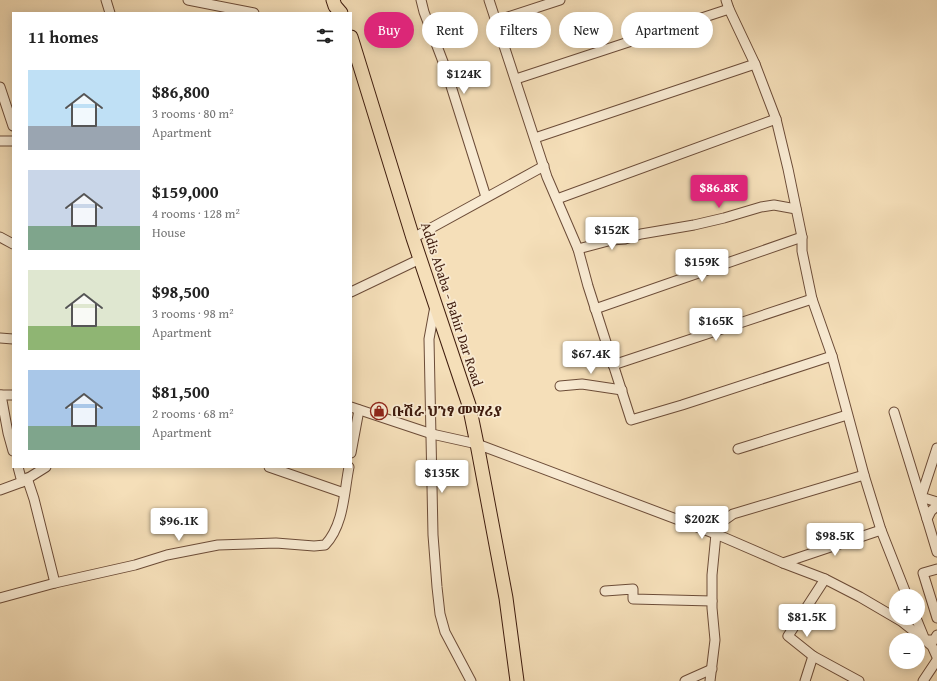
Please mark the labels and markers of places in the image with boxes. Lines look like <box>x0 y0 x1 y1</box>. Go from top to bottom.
pin: $124K <box>436 61 492 95</box>
pin: $86.8K <box>686 175 752 209</box>
pin: $152K <box>584 217 640 251</box>
pin: $159K <box>674 249 730 283</box>
pin: $165K <box>688 308 744 342</box>
pin: $67.4K <box>558 341 624 375</box>
shop icon: ቡሽራ ህንፃ መሣሪያ <box>369 401 389 421</box>
place label: ቡሽራ ህንፃ መሣሪያ <box>392 401 502 421</box>
pin: $135K <box>414 460 470 494</box>
pin: $202K <box>674 506 730 540</box>
pin: $96.1K <box>146 508 212 542</box>
pin: $98.5K <box>802 523 868 557</box>
pin: $81.5K <box>774 604 840 638</box>

